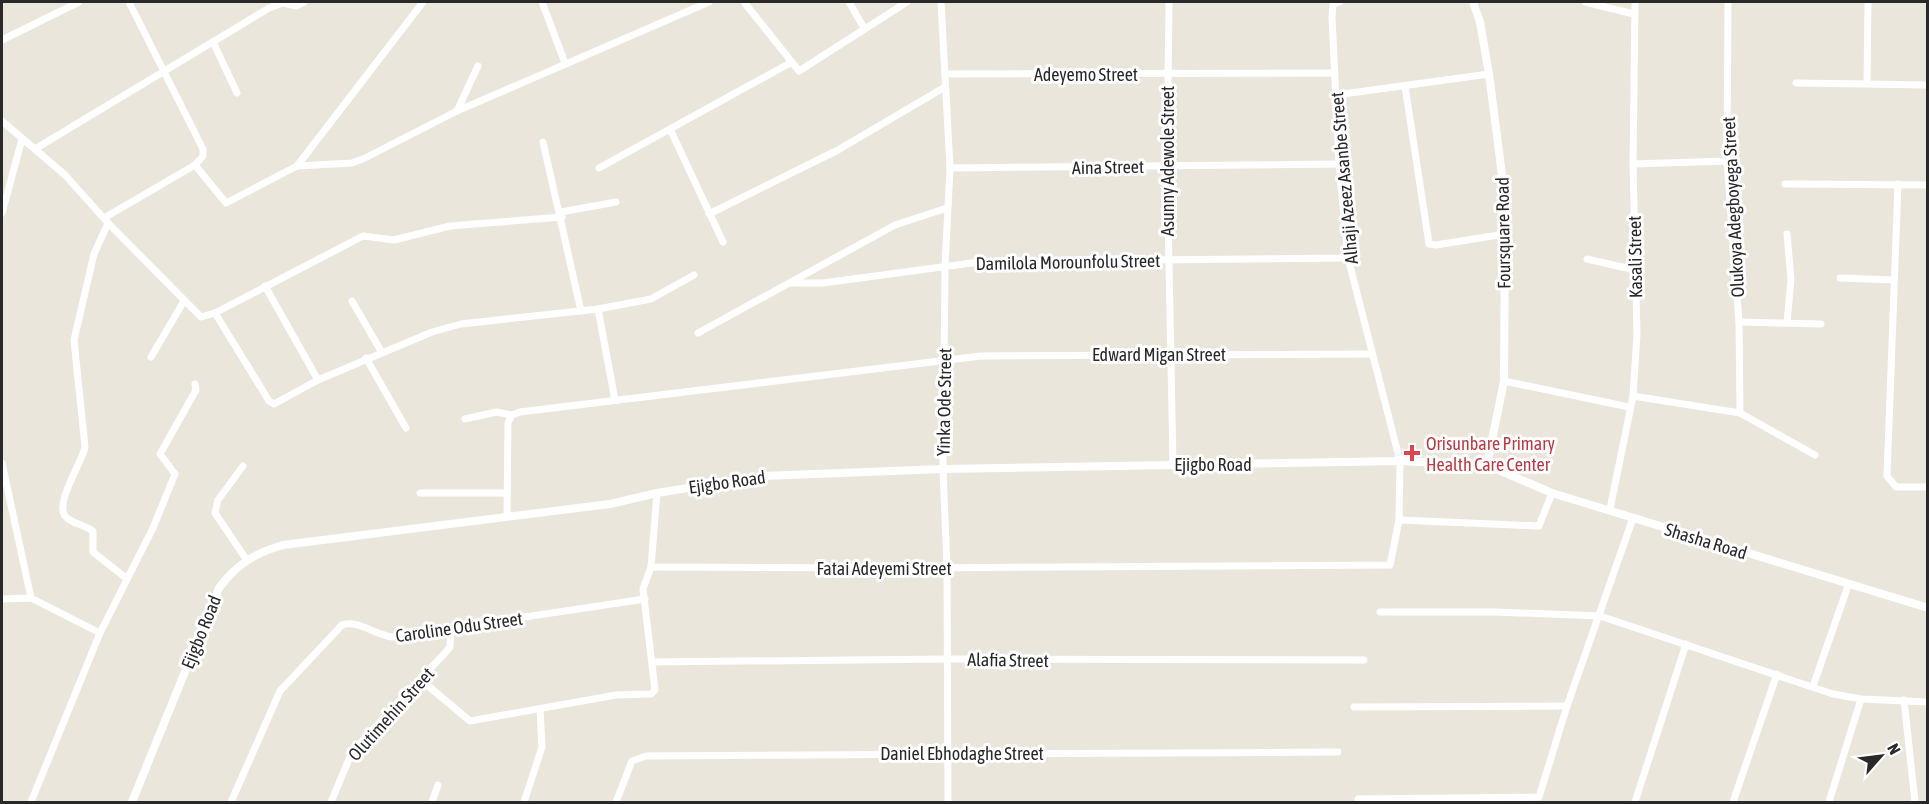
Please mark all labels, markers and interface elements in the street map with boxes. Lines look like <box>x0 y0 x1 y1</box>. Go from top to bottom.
street label: Adeyemo Street <box>1034 64 1138 85</box>
street label: Asunny Adewole Street <box>1157 86 1178 236</box>
street label: Alhaji Azeez Asanbe Street <box>1326 91 1362 265</box>
street label: Olukoya Adegboyega Street <box>1718 116 1748 298</box>
street label: Aina Street <box>1072 156 1144 178</box>
street label: Foursquare Road <box>1492 177 1514 289</box>
street label: Kasali Street <box>1624 216 1646 298</box>
street label: Damilola Morounfolu Street <box>975 250 1161 274</box>
street label: Edward Migan Street <box>1092 344 1226 365</box>
street label: Yinka Ode Street <box>933 348 955 456</box>
place label: Orisunbare Primary Health Care Center <box>1426 433 1555 475</box>
marker: Orisunbare Primary Health Care Center <box>1403 444 1421 462</box>
street label: Ejigbo Road <box>1174 454 1252 475</box>
street label: Ejigbo Road <box>687 466 767 498</box>
street label: Shasha Road <box>1662 519 1750 563</box>
street label: Fatai Adeyemi Street <box>816 558 952 579</box>
street label: Ejigbo Road <box>177 592 225 672</box>
street label: Caroline Odu Street <box>394 608 524 646</box>
street label: Alafia Street <box>967 649 1049 671</box>
street label: Olutimehin Street <box>344 663 438 765</box>
north arrow <box>1851 726 1911 786</box>
text: N <box>1884 741 1904 757</box>
street label: Daniel Ebhodaghe Street <box>880 743 1044 764</box>

